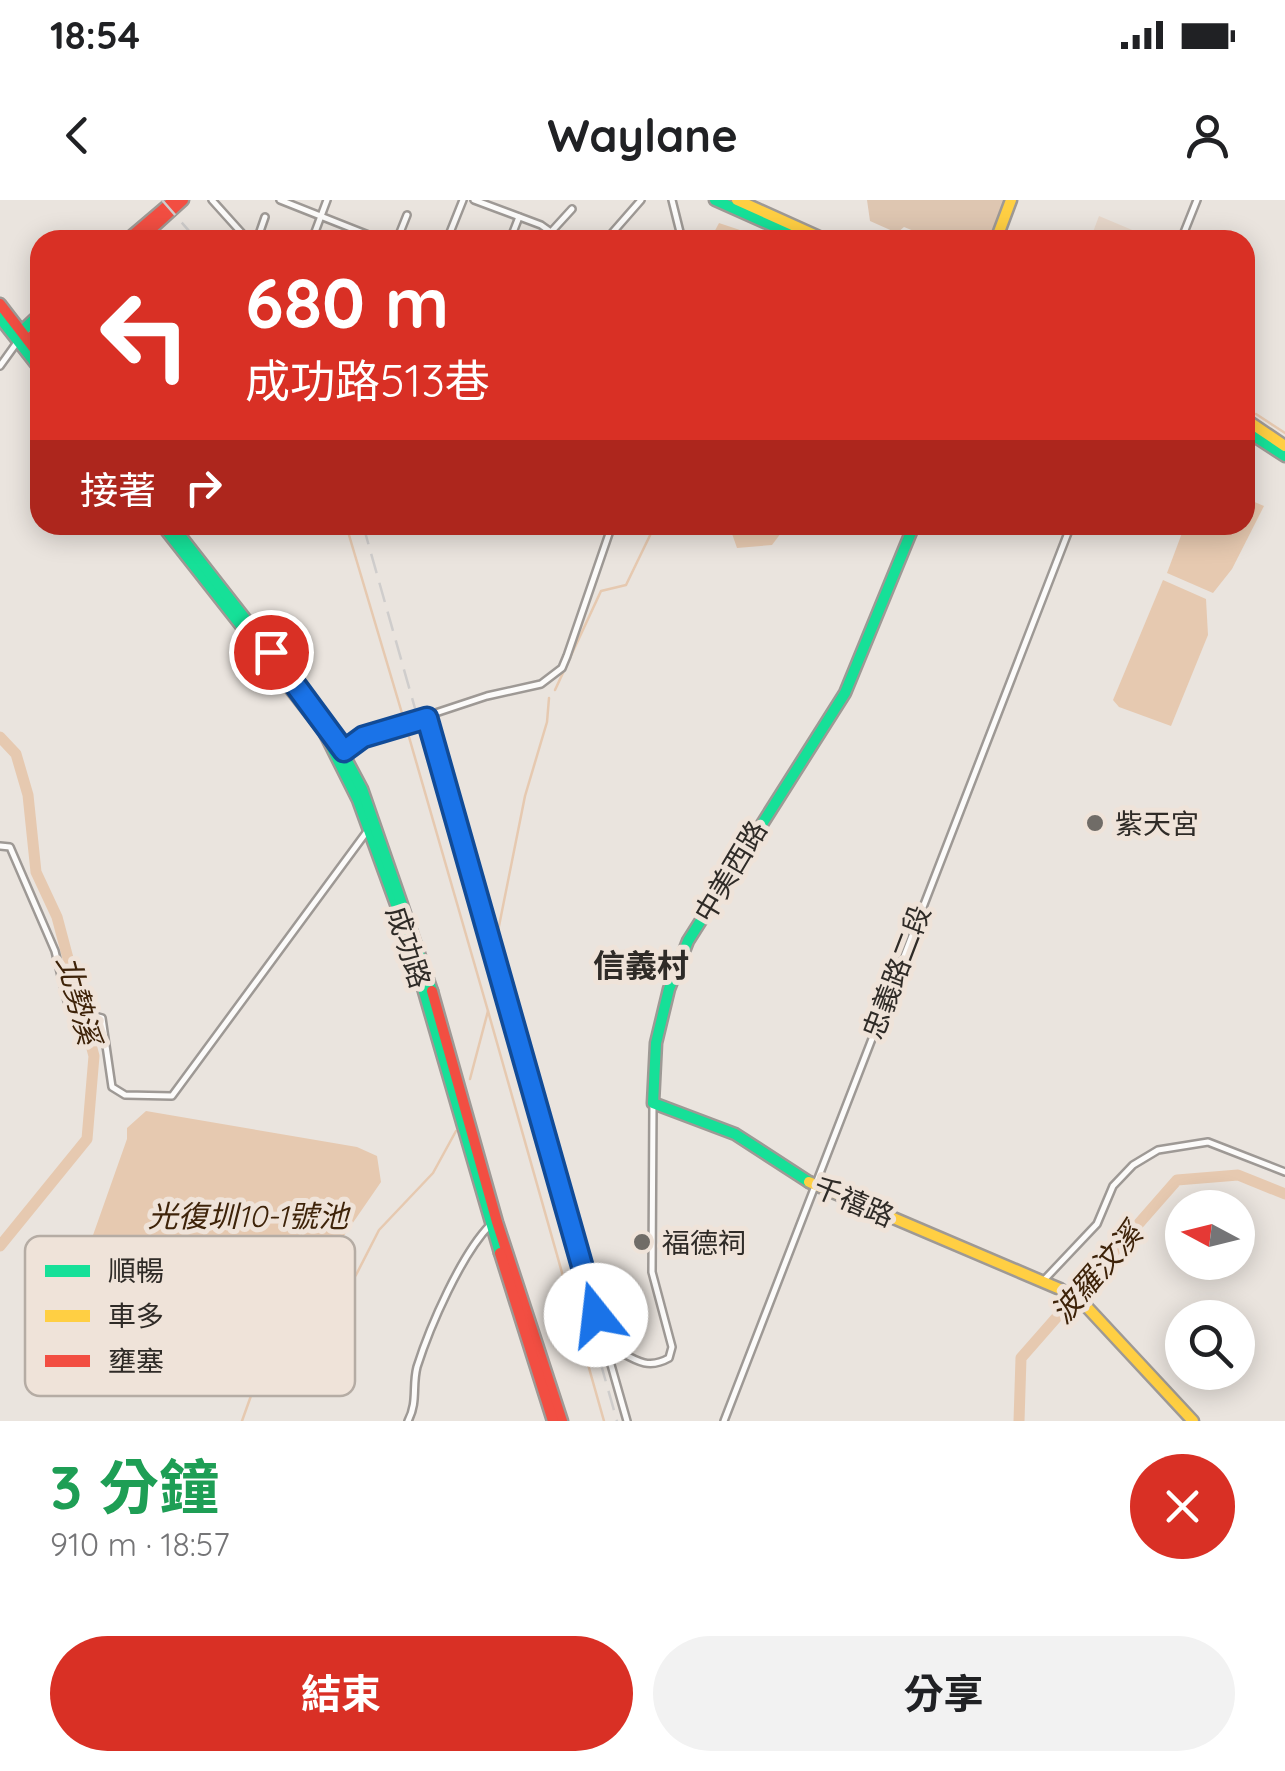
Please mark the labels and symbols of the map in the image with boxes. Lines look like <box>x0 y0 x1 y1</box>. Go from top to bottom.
pin <box>229 610 314 695</box>
place label: 紫天宮 <box>1115 806 1199 841</box>
marker: 紫天宮 <box>1084 812 1106 834</box>
street label: 中美西路 <box>686 814 774 928</box>
street label: 忠義路二段 <box>855 900 937 1044</box>
street label: 成功路 <box>379 902 439 992</box>
district label: 信義村 <box>593 945 689 985</box>
water label: 北勢溪 <box>49 952 110 1052</box>
street label: 千禧路 <box>808 1168 900 1234</box>
north arrow <box>1165 1190 1255 1280</box>
water label: 光復圳10-1號池 <box>148 1197 351 1235</box>
water label: 波羅汶溪 <box>1042 1212 1152 1331</box>
place label: 福德祠 <box>662 1225 746 1260</box>
marker: 福德祠 <box>631 1231 653 1253</box>
legend <box>25 1236 355 1396</box>
text: 順暢 <box>108 1253 164 1288</box>
position arrow <box>544 1263 648 1367</box>
text: 車多 <box>108 1298 164 1333</box>
text: 壅塞 <box>108 1343 164 1378</box>

